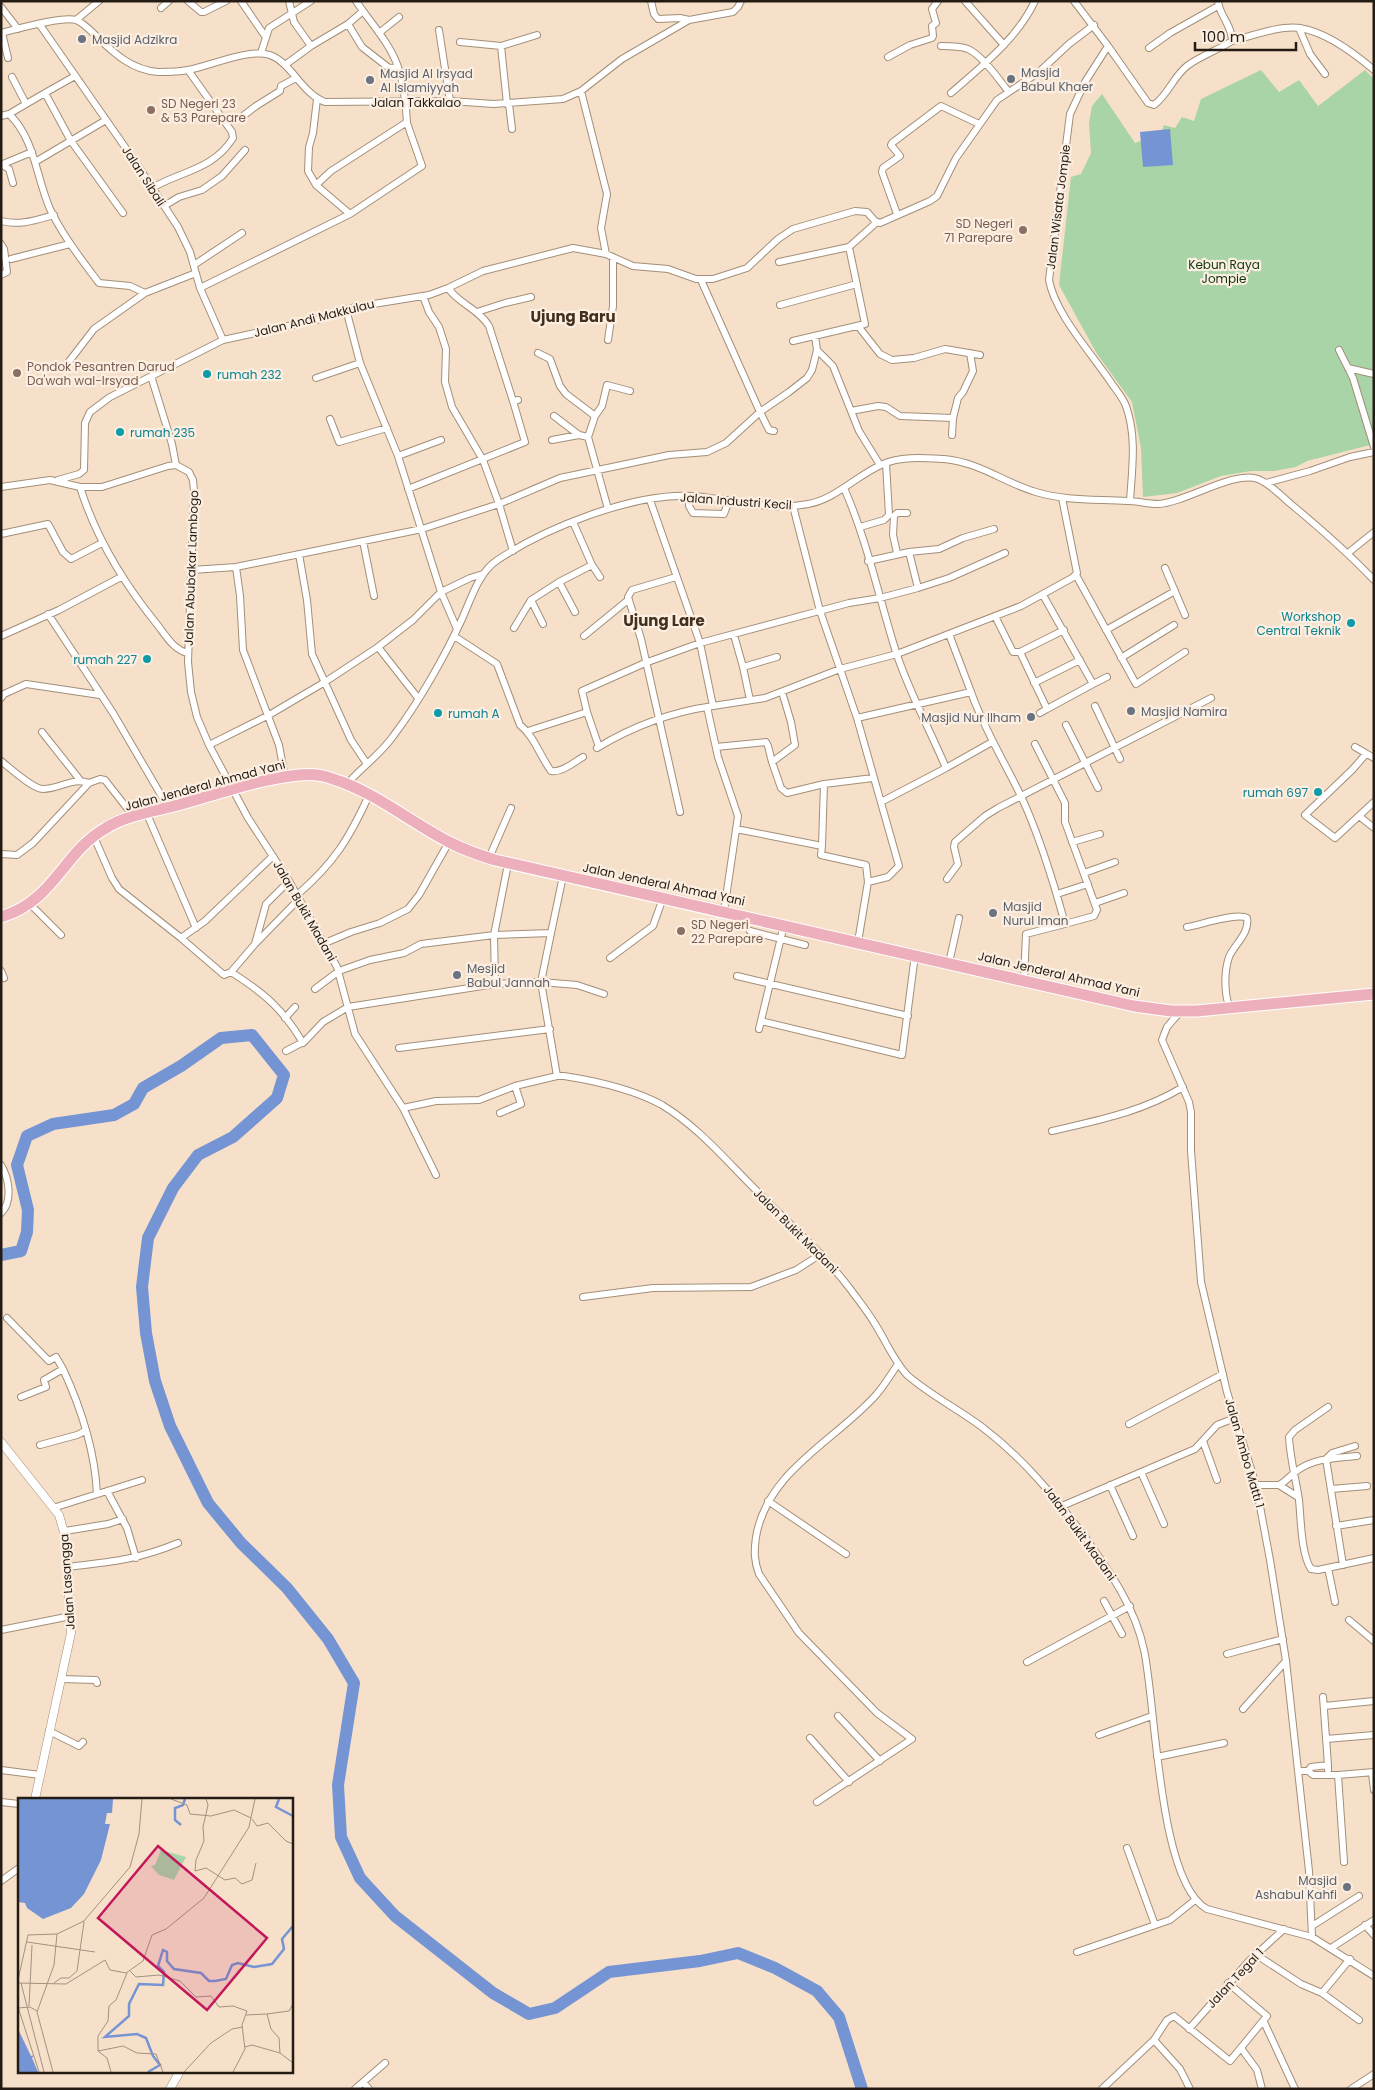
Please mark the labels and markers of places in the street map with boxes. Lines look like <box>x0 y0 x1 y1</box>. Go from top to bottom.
place label: Masjid Adzikra <box>92 31 177 48</box>
marker: Masjid Adzikra <box>76 33 88 45</box>
place label: Masjid Babul Khaer <box>1021 64 1094 95</box>
place label: Masjid Al Irsyad Al Islamiyyah <box>380 65 473 96</box>
marker: Masjid Babul Khaer <box>1005 73 1017 85</box>
marker: Masjid Al Irsyad Al Islamiyyah <box>364 74 376 86</box>
place label: SD Negeri 23 & 53 Parepare <box>161 95 246 126</box>
marker: SD Negeri 23 & 53 Parepare <box>145 104 157 116</box>
place label: SD Negeri 71 Parepare <box>944 215 1013 246</box>
marker: SD Negeri 71 Parepare <box>1017 224 1029 236</box>
place label: Pondok Pesantren Darud Da'wah wal-Irsyad <box>27 358 175 389</box>
place label: rumah 232 <box>217 366 281 383</box>
marker: Pondok Pesantren Darud Da'wah wal-Irsyad <box>11 367 23 379</box>
marker: rumah 232 <box>201 368 213 380</box>
place label: rumah 235 <box>130 424 195 441</box>
marker: rumah 235 <box>114 426 126 438</box>
place label: Workshop Central Teknik <box>1257 608 1342 639</box>
marker: Workshop Central Teknik <box>1345 617 1357 629</box>
place label: rumah 227 <box>73 651 137 668</box>
marker: rumah 227 <box>141 653 153 665</box>
place label: Masjid Namira <box>1141 703 1227 720</box>
place label: rumah A <box>448 705 500 722</box>
marker: Masjid Namira <box>1125 705 1137 717</box>
marker: rumah A <box>432 707 444 719</box>
place label: Masjid Nur Ilham <box>921 709 1021 726</box>
marker: Masjid Nur Ilham <box>1025 711 1037 723</box>
place label: rumah 697 <box>1243 784 1308 801</box>
marker: rumah 697 <box>1312 786 1324 798</box>
place label: Masjid Nurul Iman <box>1003 898 1069 929</box>
marker: Masjid Nurul Iman <box>987 907 999 919</box>
place label: SD Negeri 22 Parepare <box>691 916 763 947</box>
marker: SD Negeri 22 Parepare <box>675 925 687 937</box>
place label: Mesjid Babul Jannah <box>467 960 550 991</box>
marker: Mesjid Babul Jannah <box>451 969 463 981</box>
place label: Masjid Ashabul Kahfi <box>1255 1872 1337 1903</box>
marker: Masjid Ashabul Kahfi <box>1341 1881 1353 1893</box>

